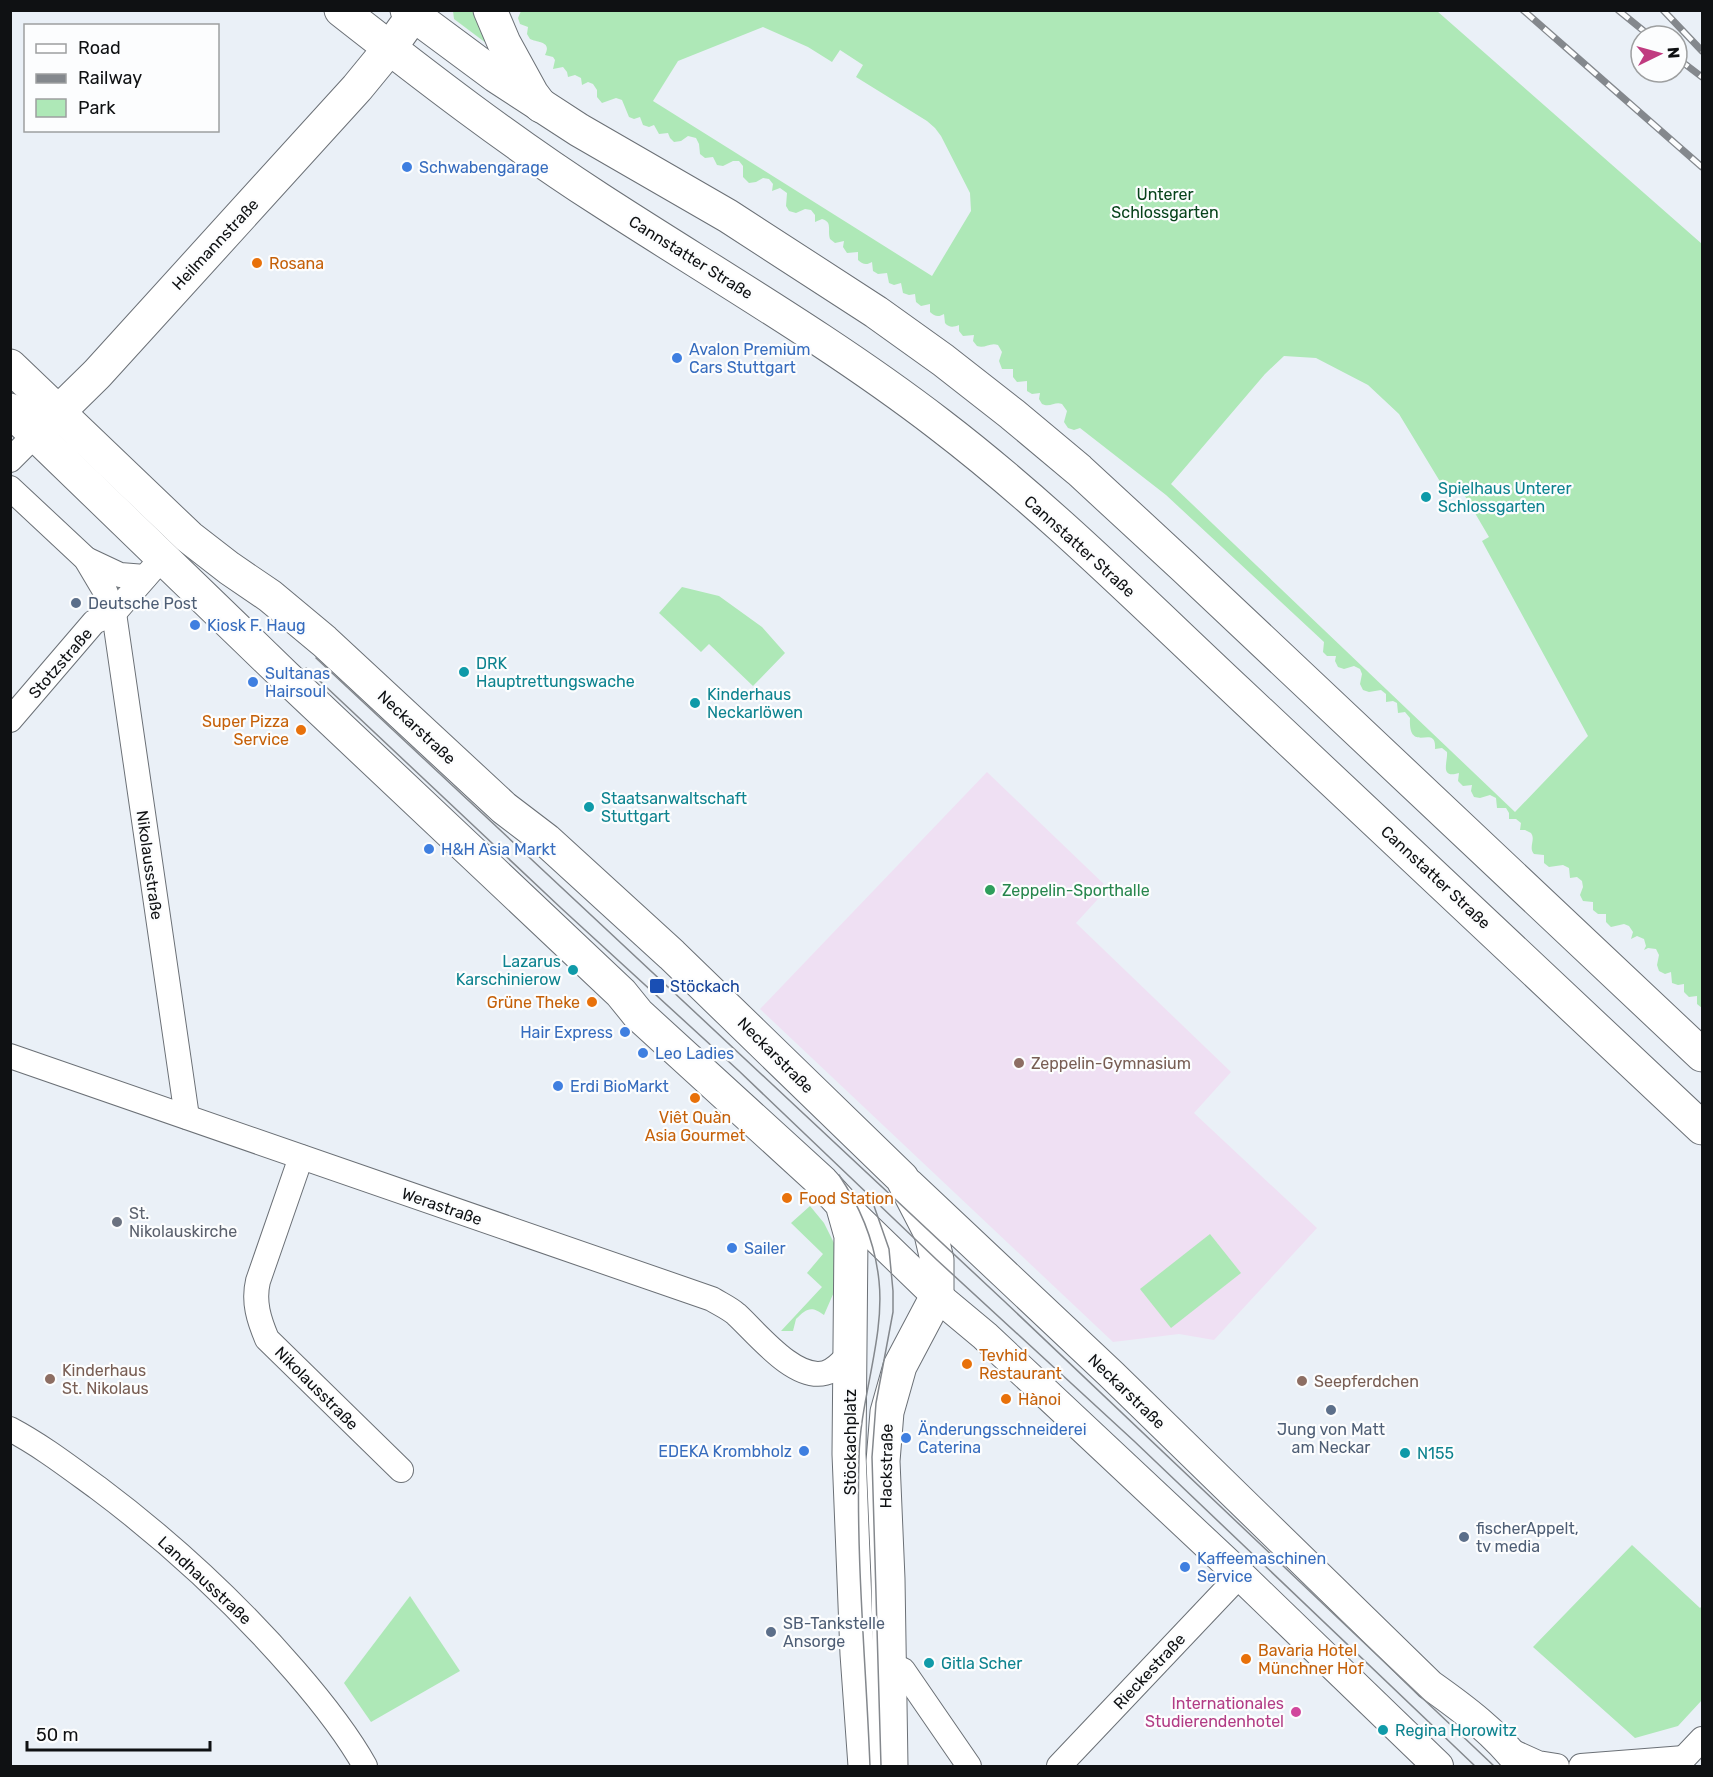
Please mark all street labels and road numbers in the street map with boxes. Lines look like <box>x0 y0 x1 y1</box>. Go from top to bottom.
street label: Heilmannstraße <box>168 195 263 294</box>
street label: Cannstatter Straße <box>625 212 756 303</box>
street label: Cannstatter Straße <box>1020 492 1139 601</box>
street label: Stotzstraße <box>25 624 96 703</box>
street label: Neckarstraße <box>374 686 460 768</box>
street label: Nikolausstraße <box>132 809 167 921</box>
street label: Cannstatter Straße <box>1377 822 1494 933</box>
street label: Neckarstraße <box>734 1013 818 1097</box>
street label: Werastraße <box>399 1184 485 1229</box>
street label: Nikolausstraße <box>271 1343 362 1434</box>
street label: Neckarstraße <box>1084 1350 1169 1433</box>
street label: Stöckachplatz <box>841 1389 860 1495</box>
street label: Hackstraße <box>876 1423 897 1509</box>
street label: Landhausstraße <box>154 1532 255 1629</box>
street label: Rieckestraße <box>1109 1630 1189 1713</box>

